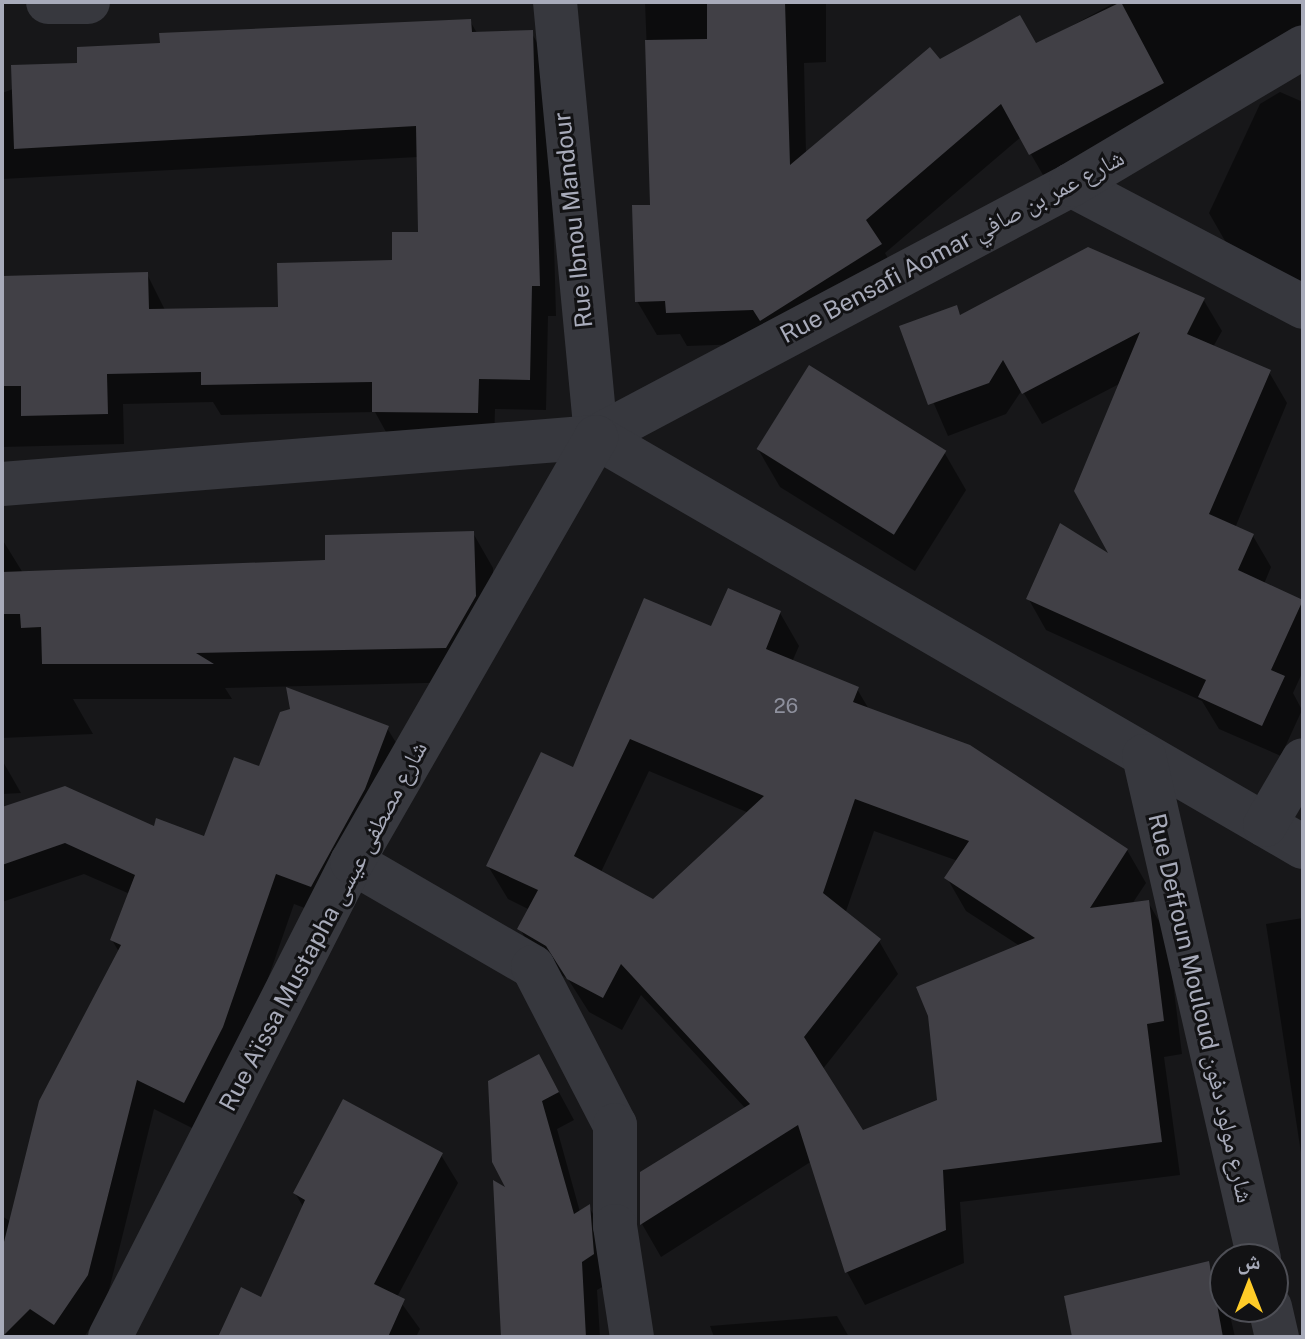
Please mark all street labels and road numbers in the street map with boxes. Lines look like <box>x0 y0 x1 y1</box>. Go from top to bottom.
street label: Rue Ibnou Mandour <box>547 110 599 330</box>
street label: Rue Bensafi Aomar شارع عمر بن صافي <box>775 143 1129 349</box>
street label: Rue Aïssa Mustapha شارع مصطفى عيسى <box>213 736 433 1116</box>
street label: Rue Deffoun Mouloud شارع مولود دفون <box>1142 811 1260 1205</box>

